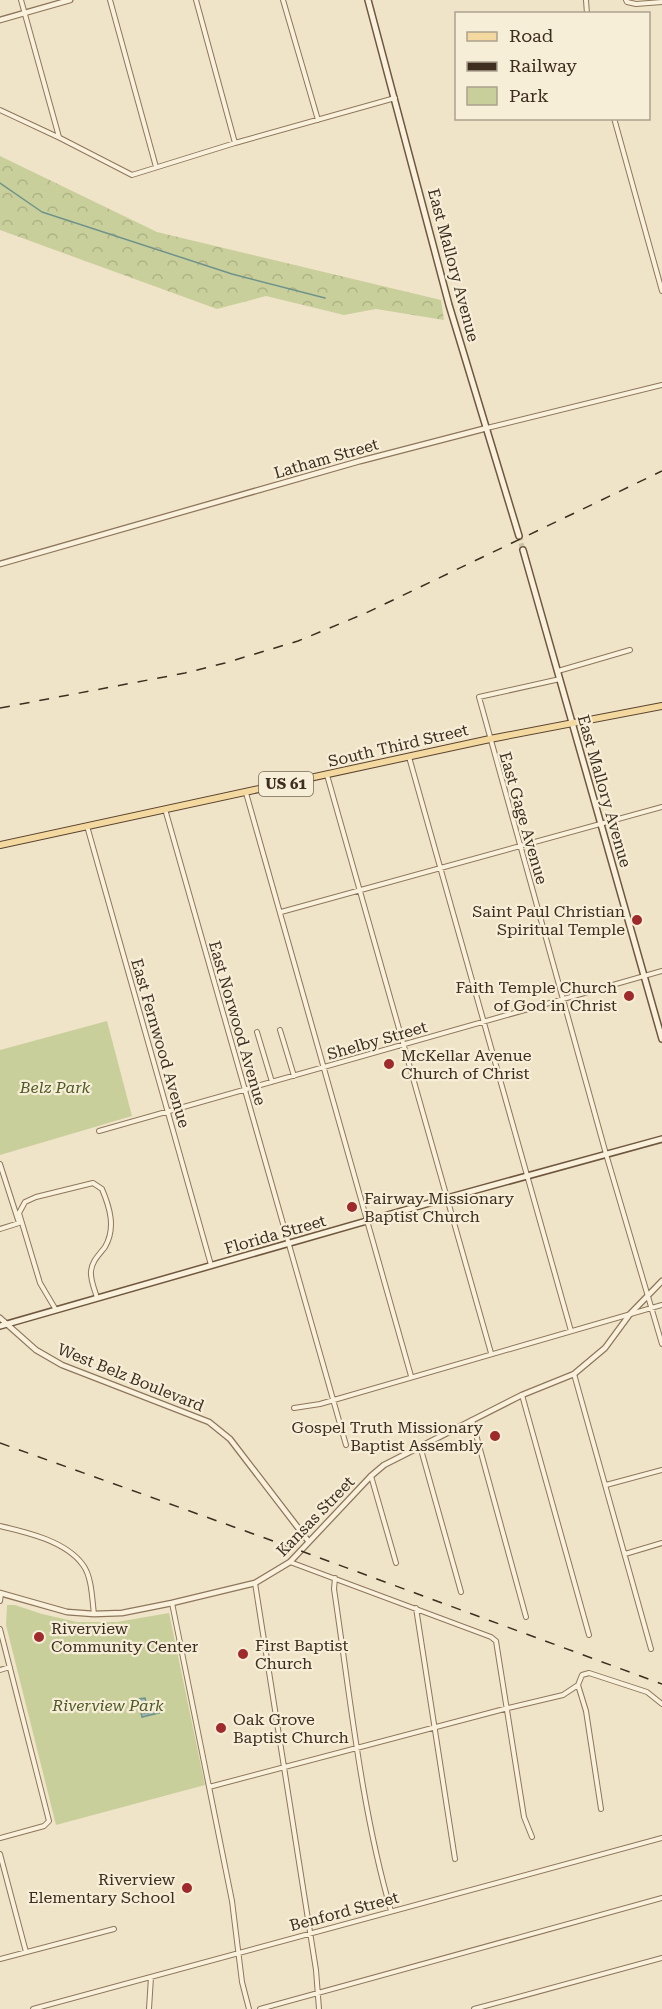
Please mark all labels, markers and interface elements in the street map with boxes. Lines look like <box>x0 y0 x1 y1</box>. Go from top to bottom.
legend <box>455 12 650 120</box>
text: Road <box>509 25 554 46</box>
text: Railway <box>509 55 577 76</box>
text: Park <box>509 85 549 106</box>
street label: East Mallory Avenue <box>424 186 483 344</box>
street label: Latham Street <box>272 434 381 483</box>
street label: East Mallory Avenue <box>574 713 635 870</box>
street label: South Third Street <box>326 720 470 771</box>
street label: East Gage Avenue <box>496 750 552 887</box>
road number: US 61 <box>259 772 313 796</box>
place label: Saint Paul Christian Spiritual Temple <box>472 902 625 939</box>
marker: Saint Paul Christian Spiritual Temple <box>630 913 644 927</box>
street label: East Norwood Avenue <box>205 939 270 1108</box>
street label: East Fernwood Avenue <box>127 956 194 1130</box>
place label: Faith Temple Church of God in Christ <box>455 978 617 1015</box>
marker: Faith Temple Church of God in Christ <box>622 989 636 1003</box>
street label: Shelby Street <box>325 1017 429 1064</box>
place label: McKellar Avenue Church of Christ <box>401 1046 532 1083</box>
marker: McKellar Avenue Church of Christ <box>382 1057 396 1071</box>
park label: Belz Park <box>19 1078 91 1097</box>
place label: Fairway Missionary Baptist Church <box>364 1189 515 1226</box>
marker: Fairway Missionary Baptist Church <box>345 1200 359 1214</box>
street label: Florida Street <box>222 1211 328 1258</box>
street label: West Belz Boulevard <box>55 1339 207 1416</box>
place label: Gospel Truth Missionary Baptist Assembly <box>292 1418 484 1455</box>
marker: Gospel Truth Missionary Baptist Assembly <box>488 1429 502 1443</box>
street label: Kansas Street <box>272 1472 358 1560</box>
place label: Riverview Community Center <box>51 1619 199 1656</box>
marker: Riverview Community Center <box>32 1630 46 1644</box>
place label: First Baptist Church <box>255 1636 348 1673</box>
marker: First Baptist Church <box>236 1647 250 1661</box>
park label: Riverview Park <box>51 1696 164 1715</box>
place label: Oak Grove Baptist Church <box>233 1710 349 1747</box>
marker: Oak Grove Baptist Church <box>214 1721 228 1735</box>
place label: Riverview Elementary School <box>28 1870 176 1907</box>
marker: Riverview Elementary School <box>180 1881 194 1895</box>
street label: Benford Street <box>287 1888 401 1935</box>

